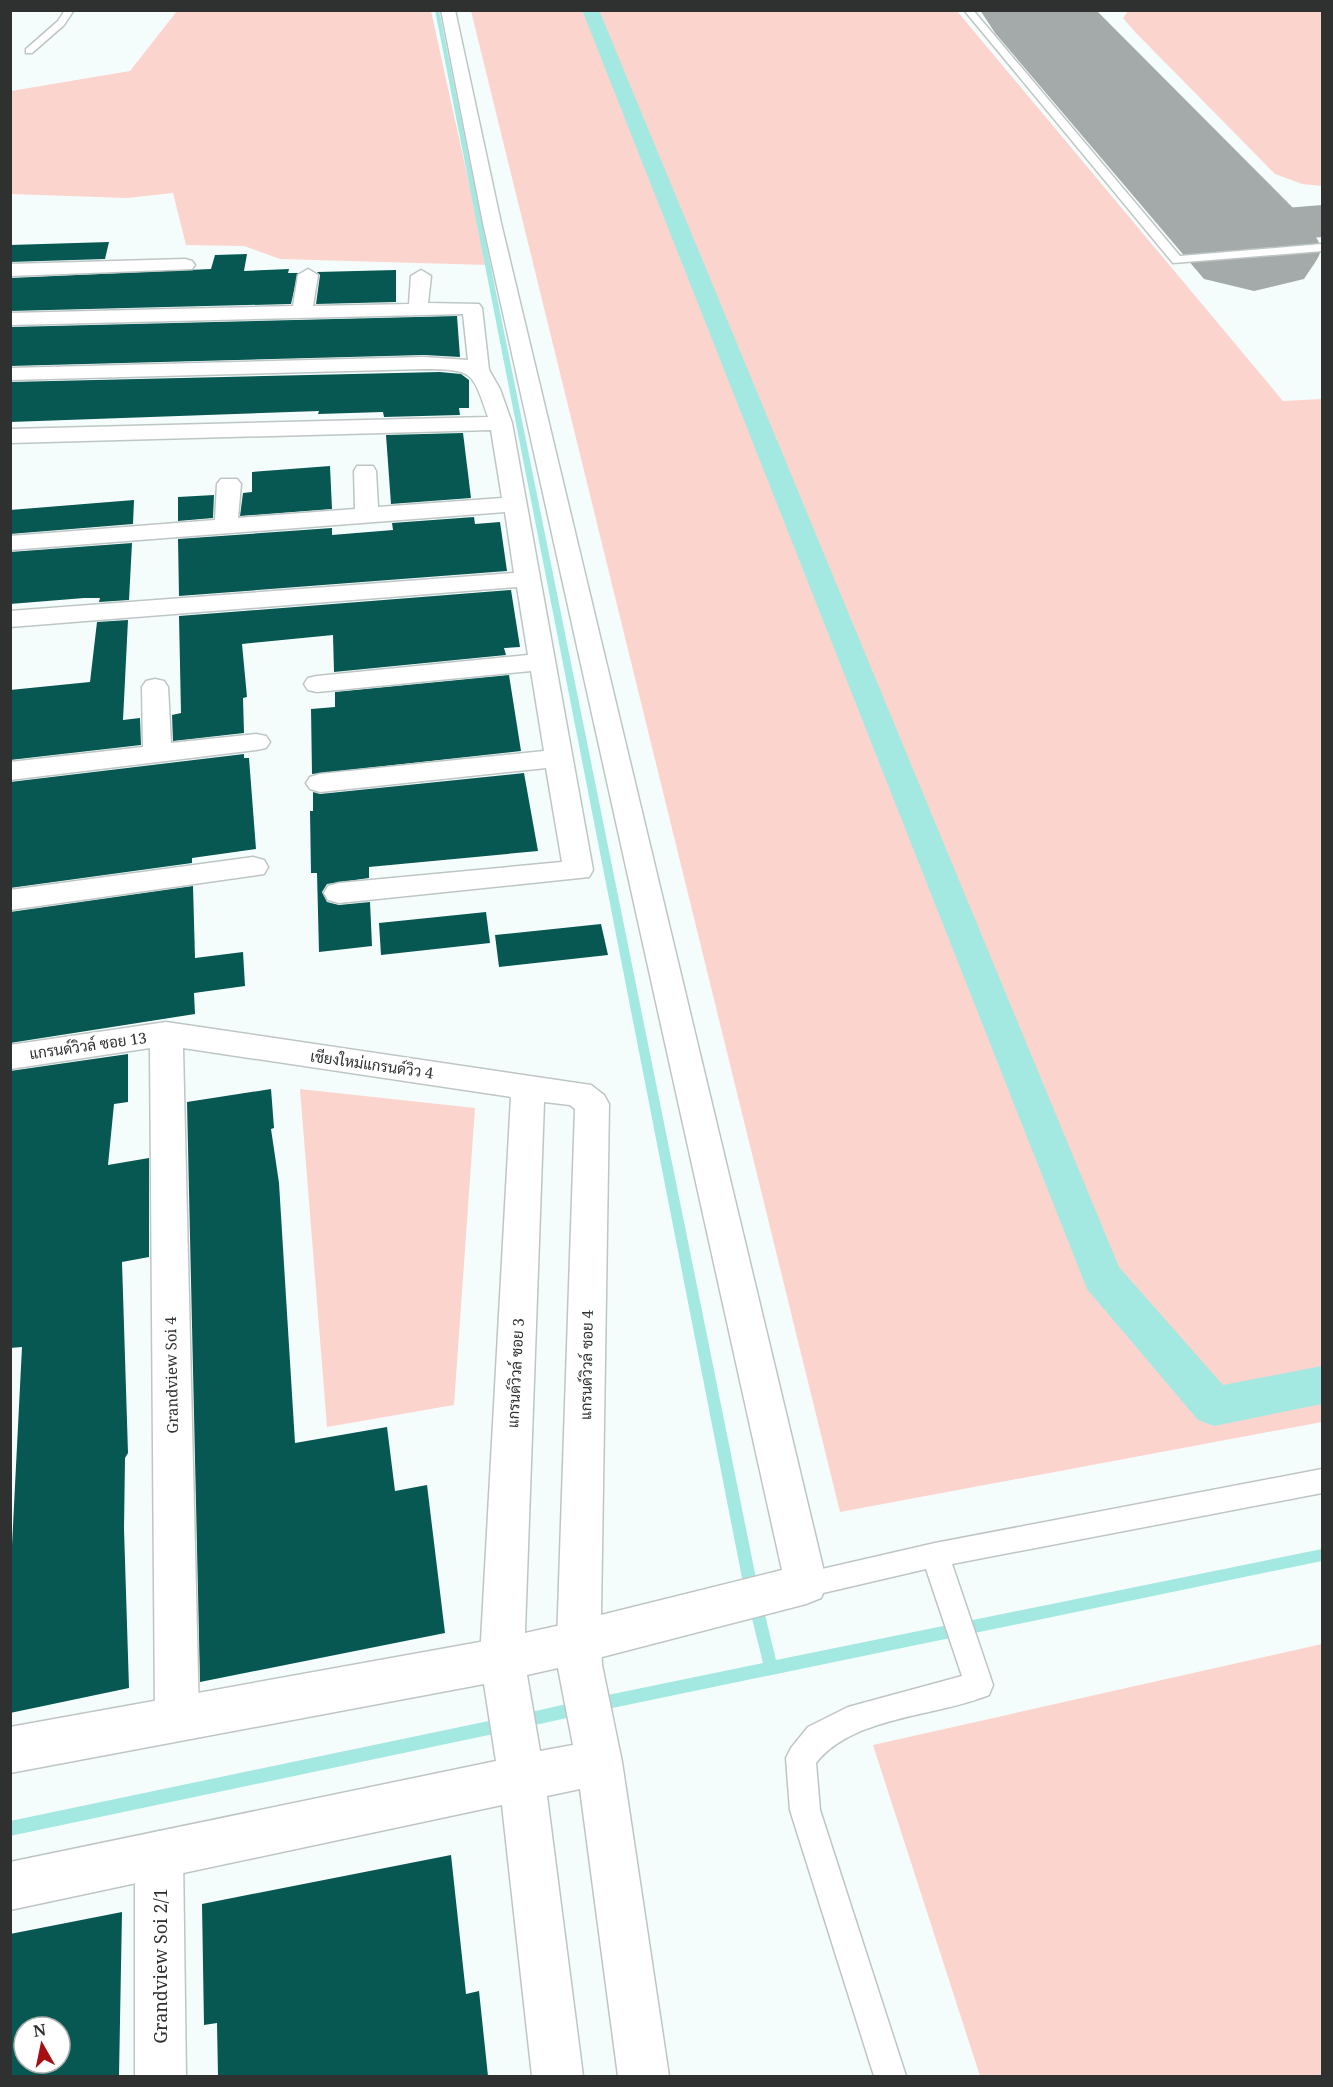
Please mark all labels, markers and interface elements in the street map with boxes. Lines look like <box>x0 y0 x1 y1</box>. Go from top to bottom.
street label: แกรนด์วิวล์ ซอย 13 <box>28 1027 148 1063</box>
street label: เชียงใหม่แกรนด์วิว 4 <box>309 1045 436 1083</box>
street label: แกรนด์วิวล์ ซอย 4 <box>575 1309 597 1420</box>
street label: Grandview Soi 4 <box>160 1316 182 1434</box>
street label: แกรนด์วิวล์ ซอย 3 <box>502 1318 528 1428</box>
street label: Grandview Soi 2/1 <box>148 1888 172 2044</box>
north arrow <box>12 2015 72 2075</box>
text: N <box>32 2018 48 2042</box>

